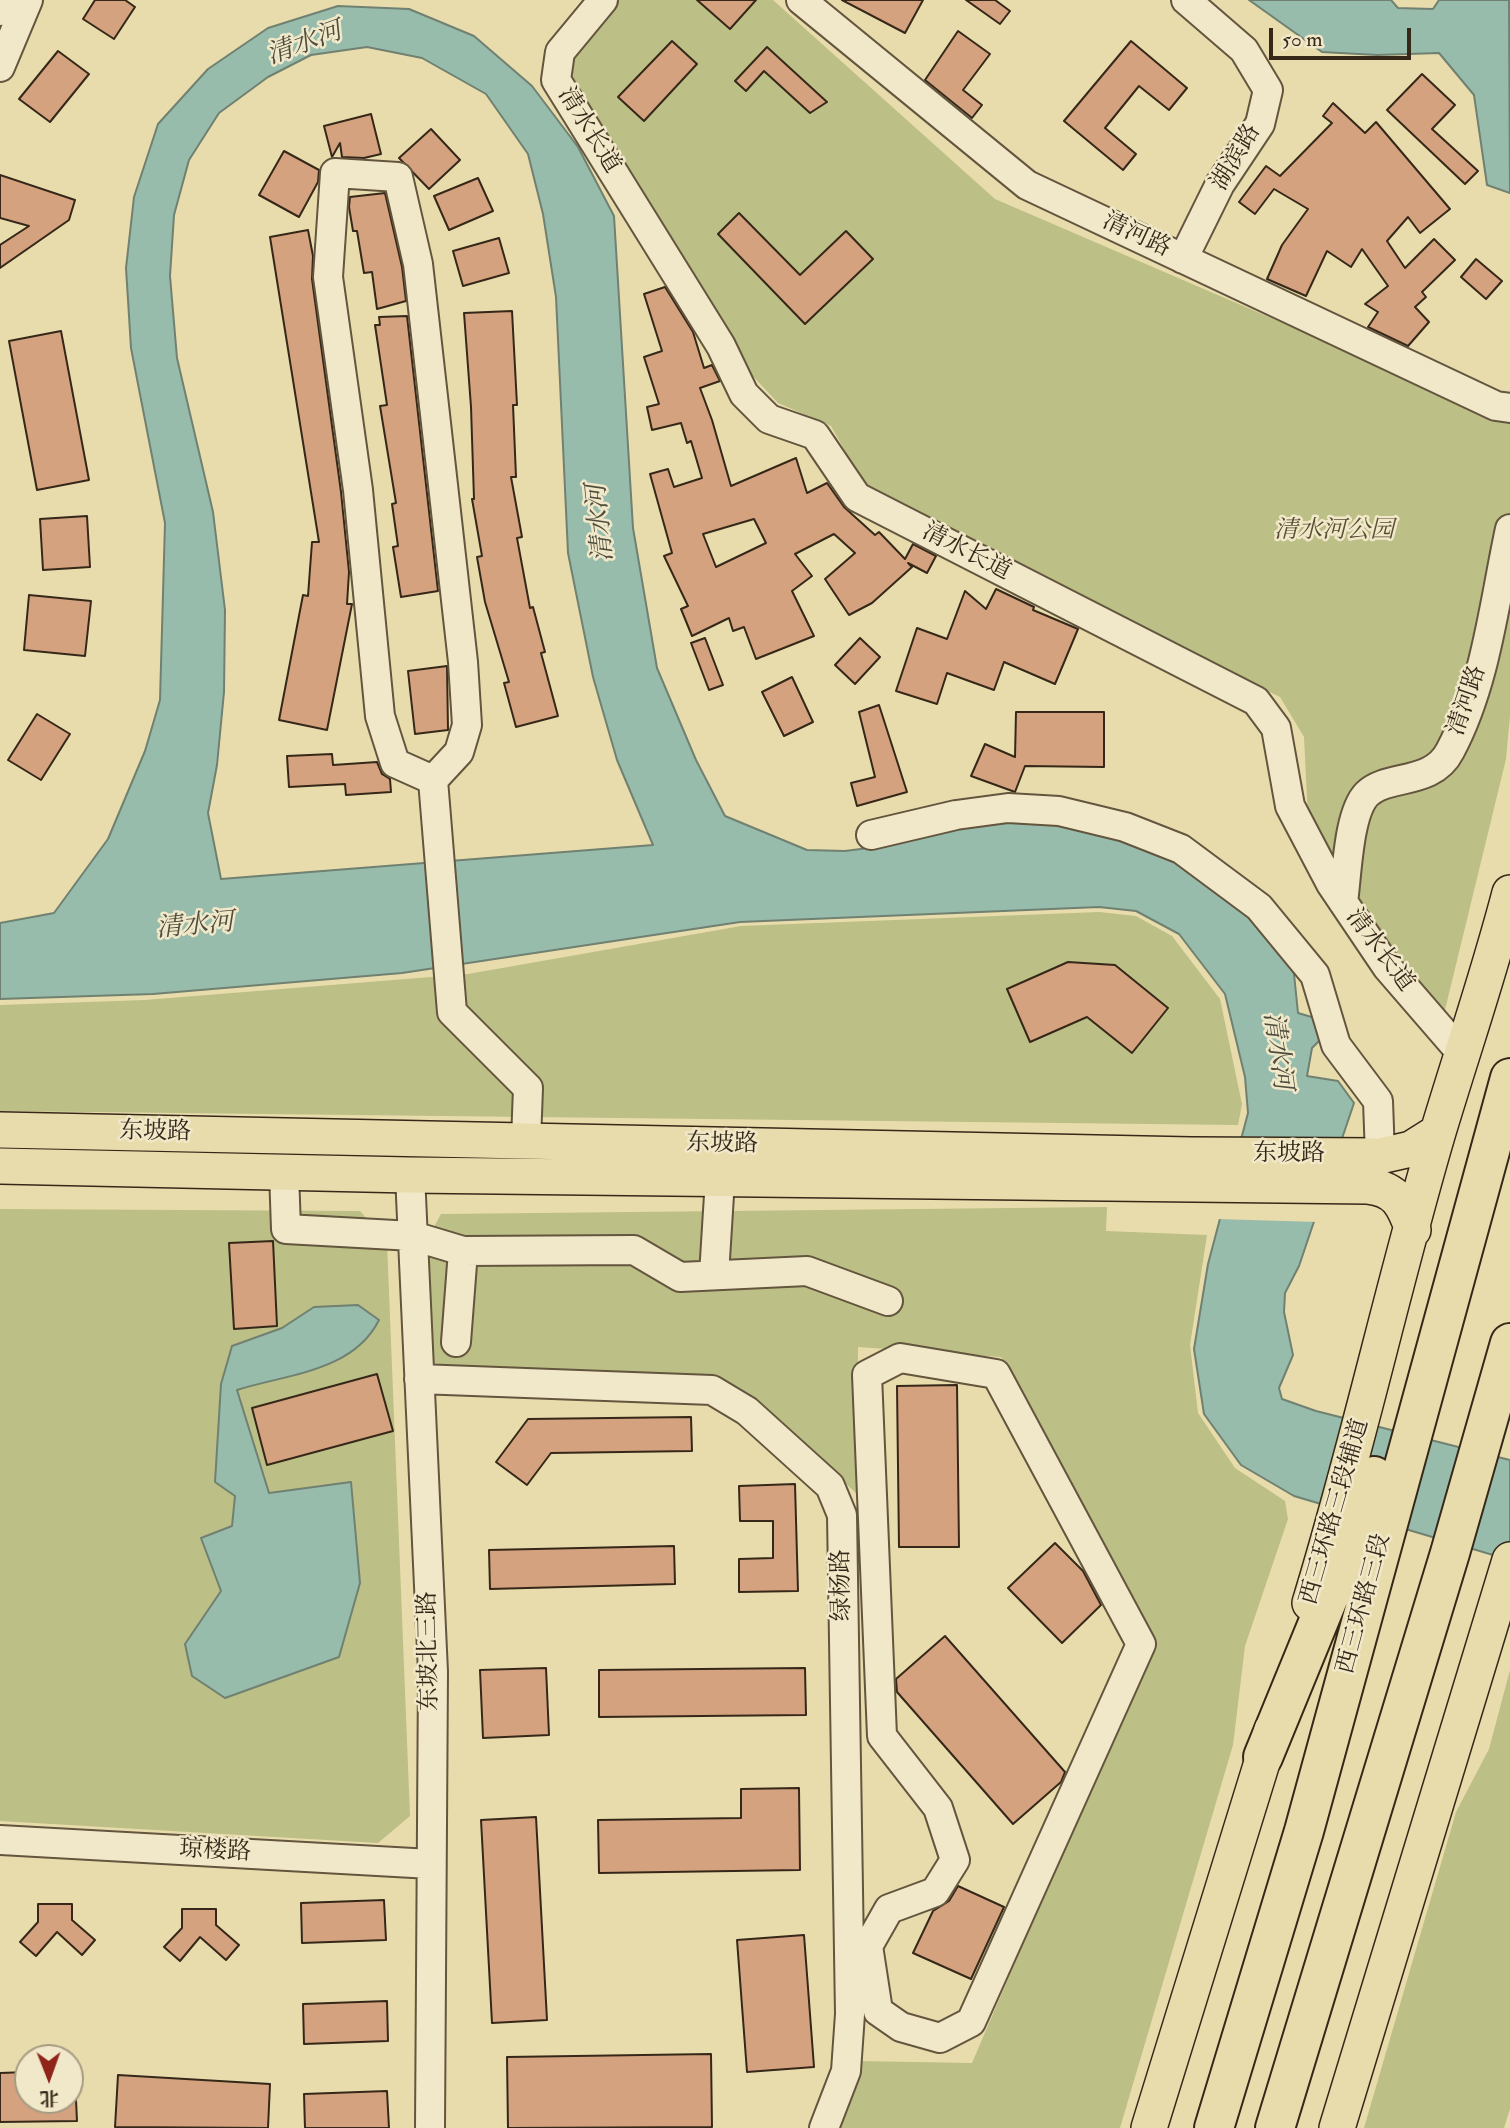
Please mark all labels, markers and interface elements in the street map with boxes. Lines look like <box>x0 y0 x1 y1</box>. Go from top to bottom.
scale bar <box>1272 14 1414 58</box>
water label: 清水河 <box>263 17 347 73</box>
text: 50 m <box>1282 26 1323 53</box>
street label: 清水长道 <box>550 83 626 179</box>
street label: 湖滨路 <box>1206 120 1268 196</box>
street label: 清河路 <box>1097 208 1175 264</box>
water label: 清水河 <box>582 483 622 563</box>
street label: 清水长道 <box>917 518 1015 588</box>
park label: 清水河公园 <box>1274 518 1394 546</box>
street label: 清河路 <box>1443 662 1493 740</box>
street label: 清水长道 <box>1339 904 1419 998</box>
water label: 清水河 <box>155 908 235 946</box>
water label: 清水河 <box>1255 1010 1297 1092</box>
street label: 东坡路 <box>119 1118 191 1148</box>
street label: 东坡路 <box>686 1130 758 1160</box>
street label: 东坡路 <box>1253 1141 1325 1169</box>
street label: 西三环路三段辅道 <box>1296 1416 1376 1608</box>
street label: 西三环路三段 <box>1332 1531 1398 1677</box>
street label: 绿杨路 <box>828 1549 858 1621</box>
street label: 东坡北三路 <box>415 1591 445 1711</box>
street label: 琼楼路 <box>178 1836 252 1868</box>
north arrow <box>14 2044 84 2114</box>
text: 北 <box>40 2086 59 2110</box>

